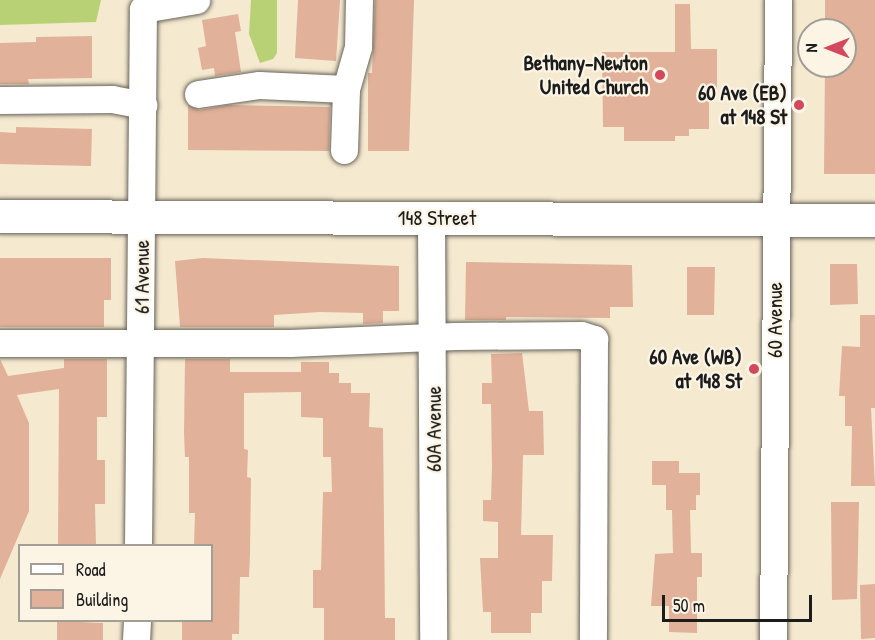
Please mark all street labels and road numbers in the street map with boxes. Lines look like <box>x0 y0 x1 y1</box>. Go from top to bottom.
street label: 148 Street <box>398 205 476 231</box>
street label: 61 Avenue <box>129 240 155 314</box>
street label: 60 Avenue <box>762 282 788 358</box>
street label: 60A Avenue <box>421 386 447 472</box>

